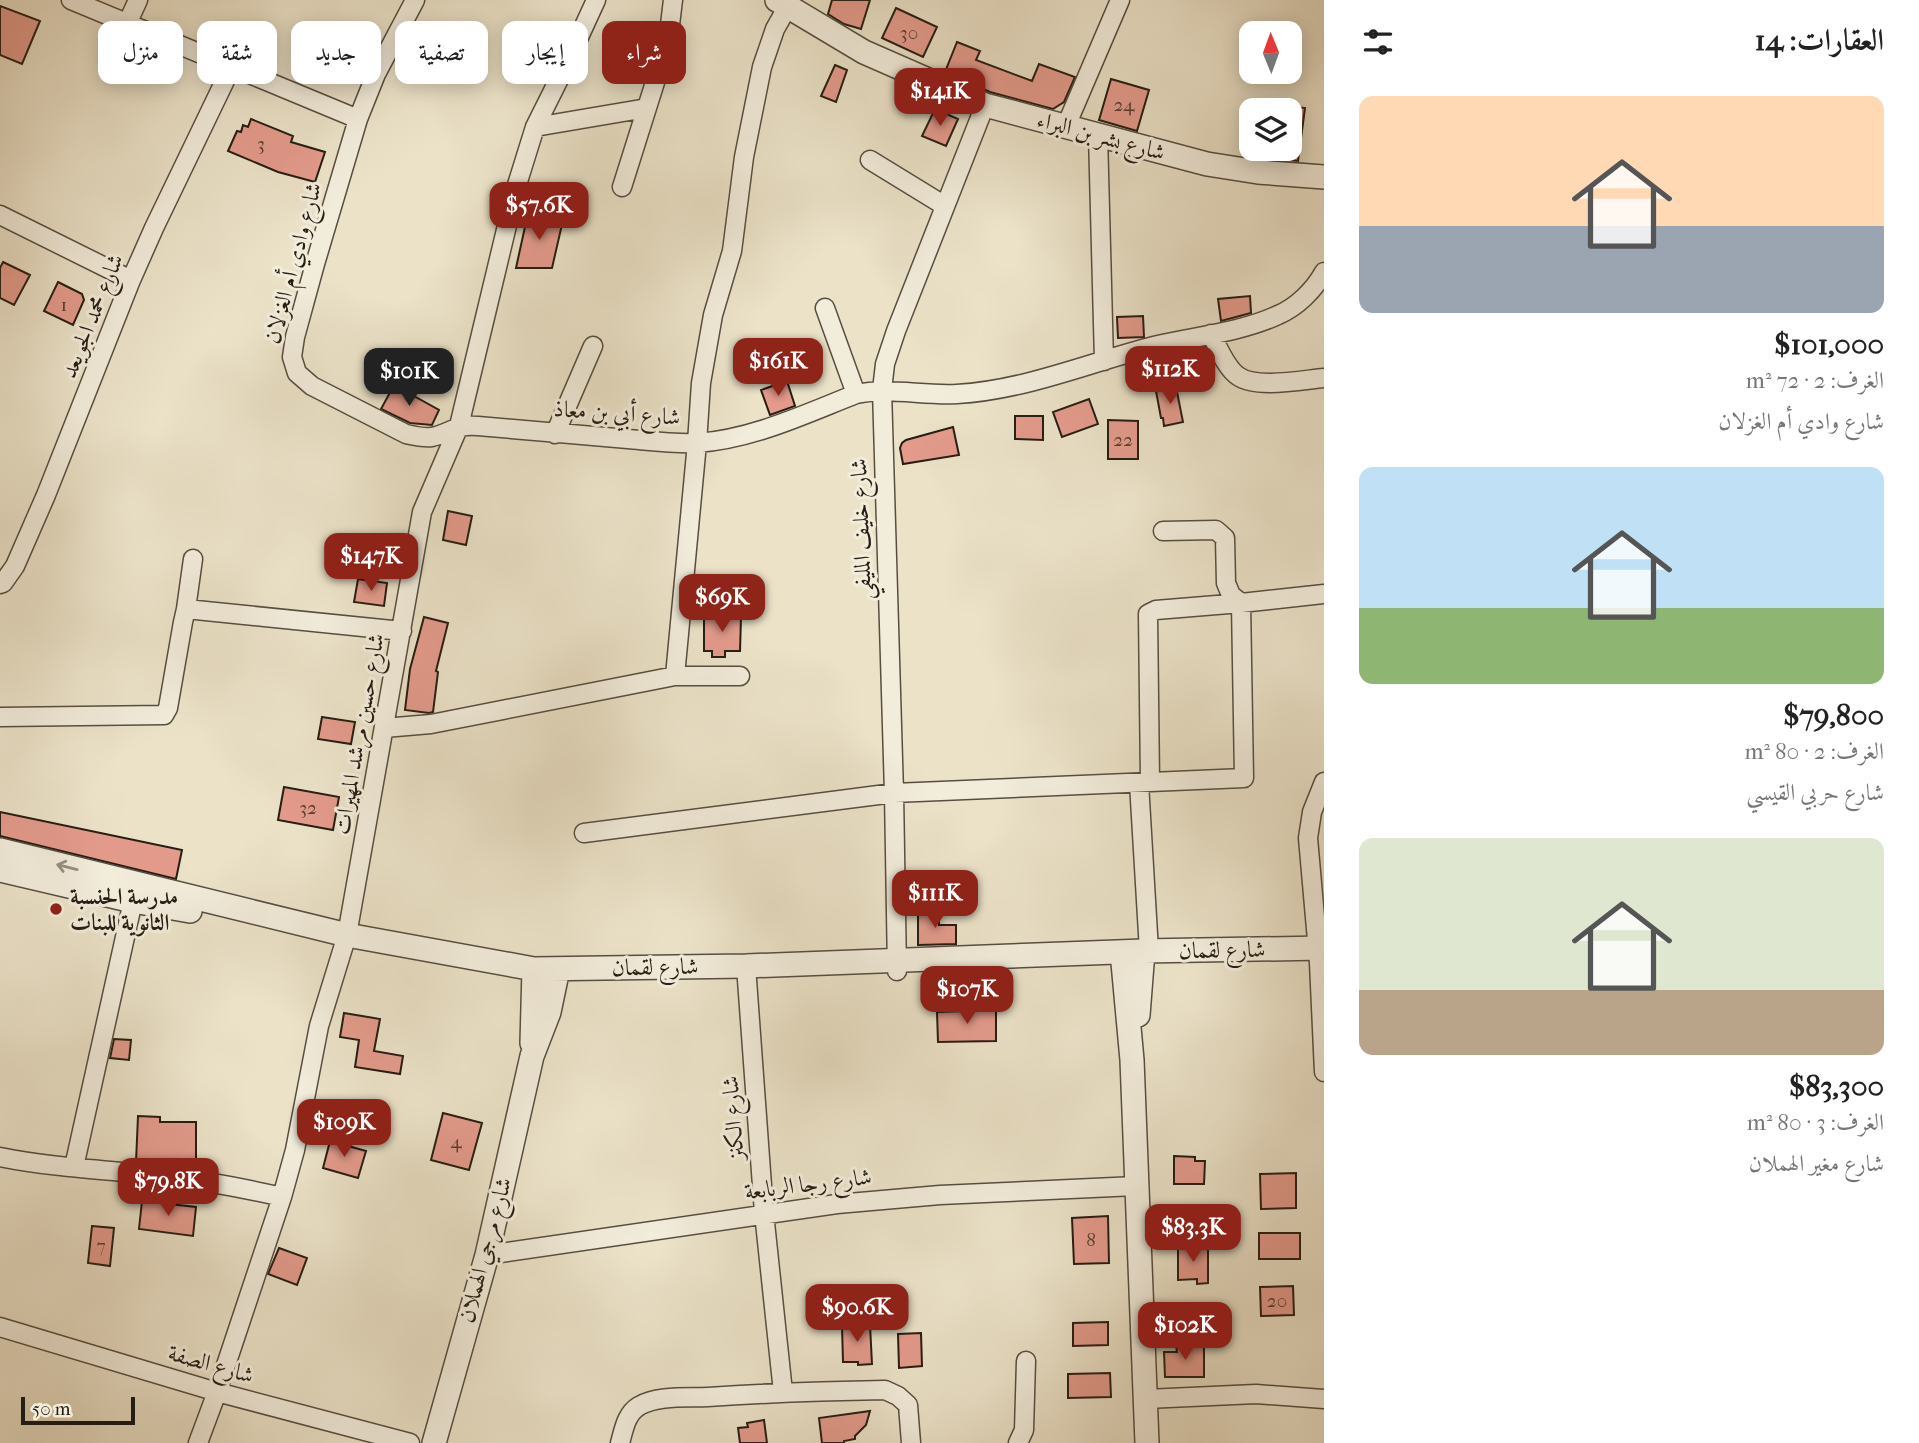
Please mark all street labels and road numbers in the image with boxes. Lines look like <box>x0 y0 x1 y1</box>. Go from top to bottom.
street label: شارع بشر بن البراء <box>1032 106 1168 172</box>
street label: شارع وادي أم الغزلان <box>256 179 333 348</box>
street label: شارع محمد الجويعد <box>55 250 135 384</box>
street label: شارع أبي بن معاذ <box>552 392 682 437</box>
street label: شارع خليف المليفي <box>845 458 886 600</box>
street label: شارع حسين مرشد المهيرات <box>328 631 396 838</box>
street label: شارع لقمان <box>1178 936 1266 970</box>
street label: شارع لقمان <box>611 953 699 987</box>
street label: شارع الكنز <box>717 1075 756 1163</box>
street label: شارع رجا الربابعة <box>743 1163 874 1211</box>
street label: شارع مرجي الهملان <box>453 1174 523 1327</box>
street label: شارع الصفة <box>163 1339 257 1395</box>

